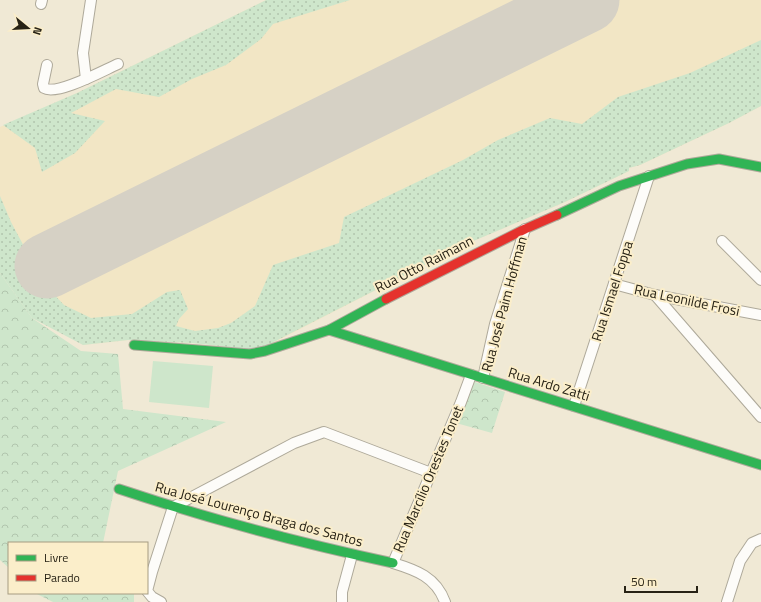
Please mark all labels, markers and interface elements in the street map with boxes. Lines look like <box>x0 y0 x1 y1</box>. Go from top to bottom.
north arrow <box>8 8 48 48</box>
text: N <box>29 25 46 37</box>
street label: Rua Otto Raimann <box>371 230 477 297</box>
street label: Rua José Paim Hoffman <box>475 234 532 374</box>
street label: Rua Ismael Foppa <box>585 238 638 344</box>
street label: Rua Leonilde Frosi <box>632 278 742 321</box>
street label: Rua Ardo Zatti <box>506 361 593 406</box>
street label: Rua Marcílio Orestes Tonet <box>387 402 468 555</box>
street label: Rua José Lourenço Braga dos Santos <box>153 476 365 551</box>
legend <box>8 542 148 594</box>
text: Livre <box>44 548 68 567</box>
text: Parado <box>44 568 80 587</box>
scale bar <box>625 568 697 594</box>
text: 50 m <box>631 572 657 591</box>

